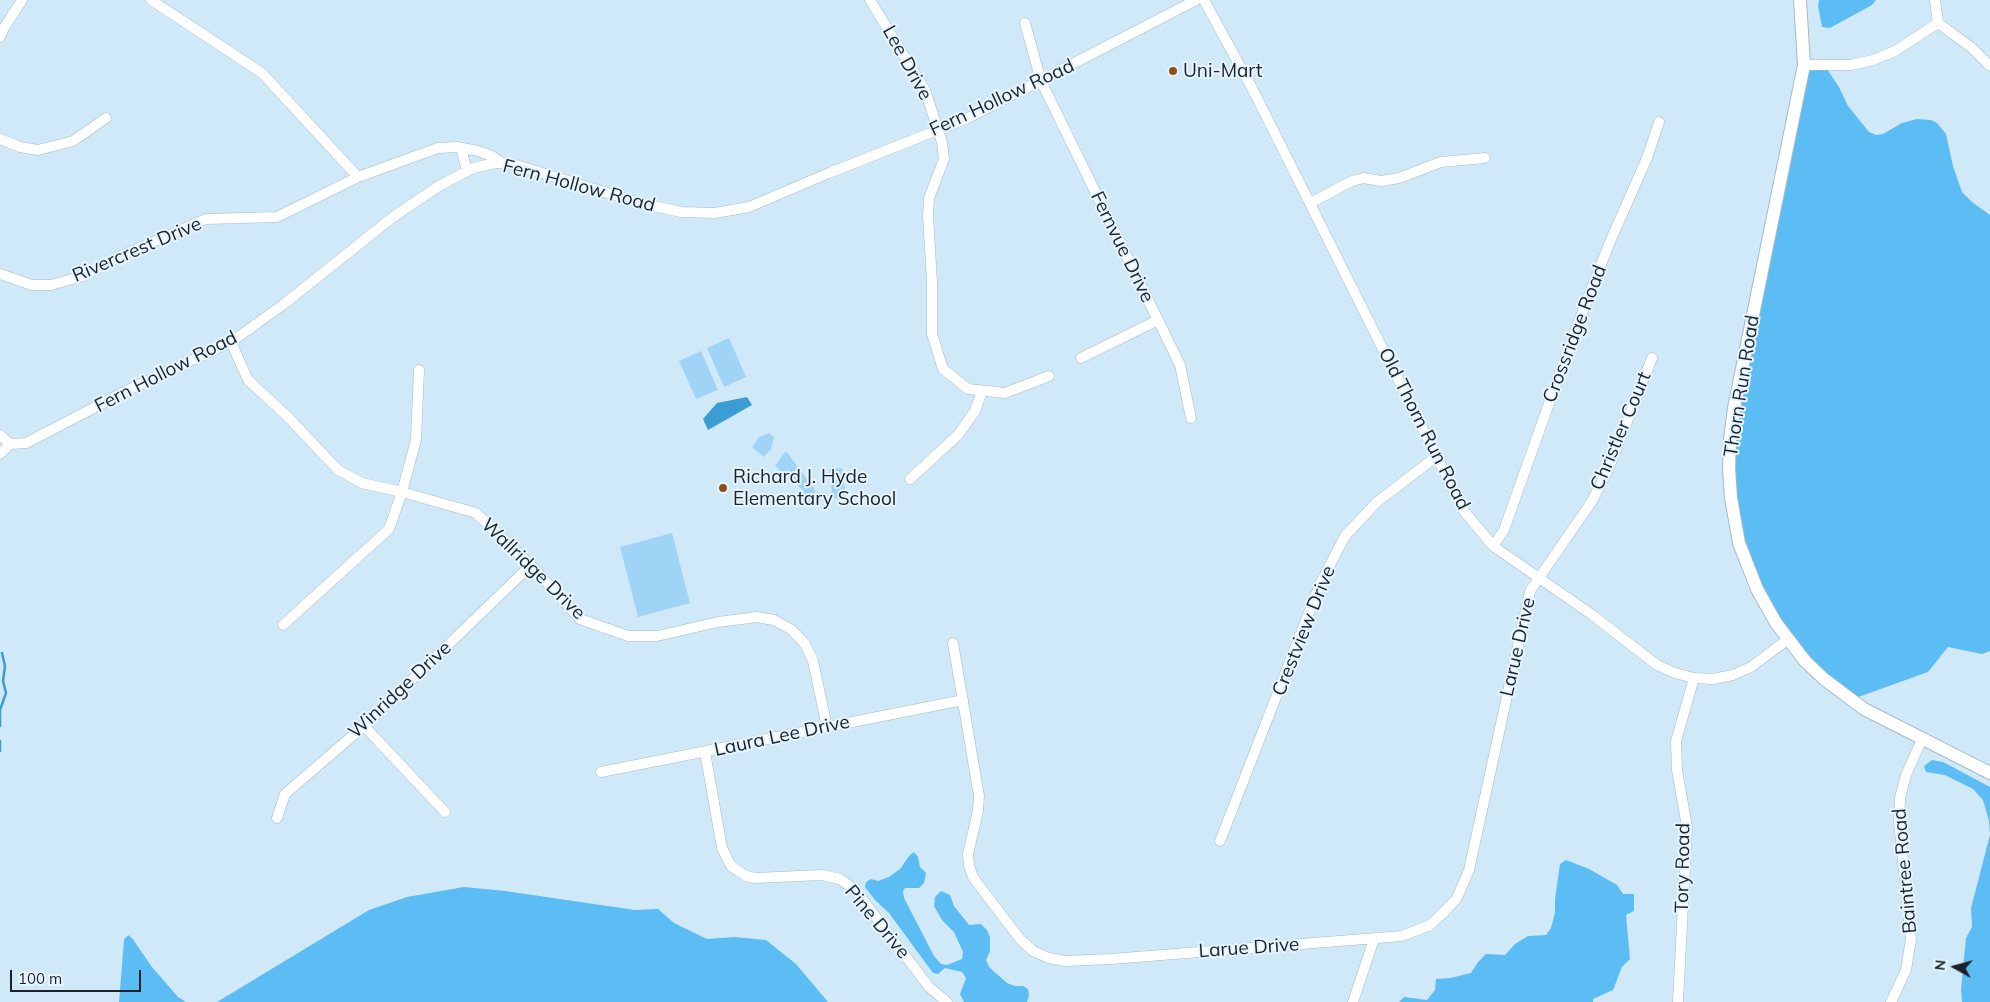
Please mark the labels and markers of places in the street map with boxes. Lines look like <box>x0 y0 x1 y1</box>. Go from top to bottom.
place label: Uni-Mart <box>1183 60 1262 82</box>
marker: Uni-Mart <box>1167 65 1179 77</box>
place label: Richard J. Hyde Elementary School <box>733 466 896 510</box>
marker: Richard J. Hyde Elementary School <box>717 482 729 494</box>

